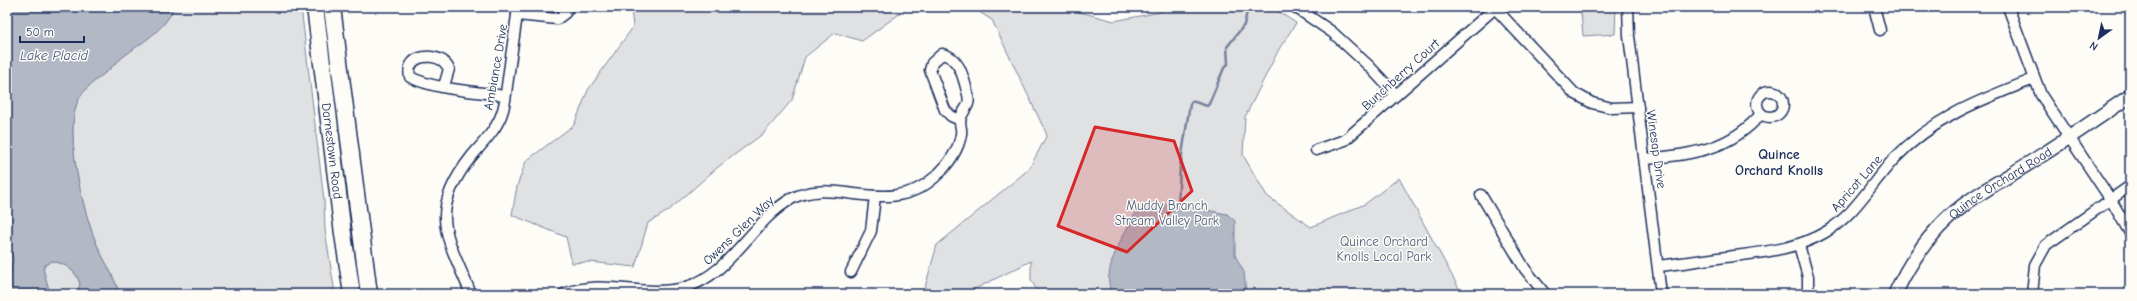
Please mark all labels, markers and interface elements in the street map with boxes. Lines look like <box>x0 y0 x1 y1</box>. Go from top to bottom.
scale bar <box>20 18 84 44</box>
north arrow <box>2079 18 2119 58</box>
street label: Ambiance Drive <box>481 22 511 111</box>
text: 50 m <box>26 25 54 39</box>
street label: Bunchberry Court <box>1358 35 1443 113</box>
text: N <box>2087 39 2100 53</box>
water label: Lake Placid <box>20 47 89 64</box>
street label: Darnestown Road <box>319 102 346 200</box>
street label: Winesap Drive <box>1644 109 1670 190</box>
street label: Quince Orchard Road <box>1945 144 2055 222</box>
district label: Quince Orchard Knolls <box>1735 146 1823 179</box>
street label: Apricot Lane <box>1828 151 1885 215</box>
street label: Owens Glen Way <box>700 193 777 268</box>
park label: Muddy Branch Stream Valley Park <box>1115 198 1220 228</box>
park label: Quince Orchard Knolls Local Park <box>1336 234 1432 264</box>

